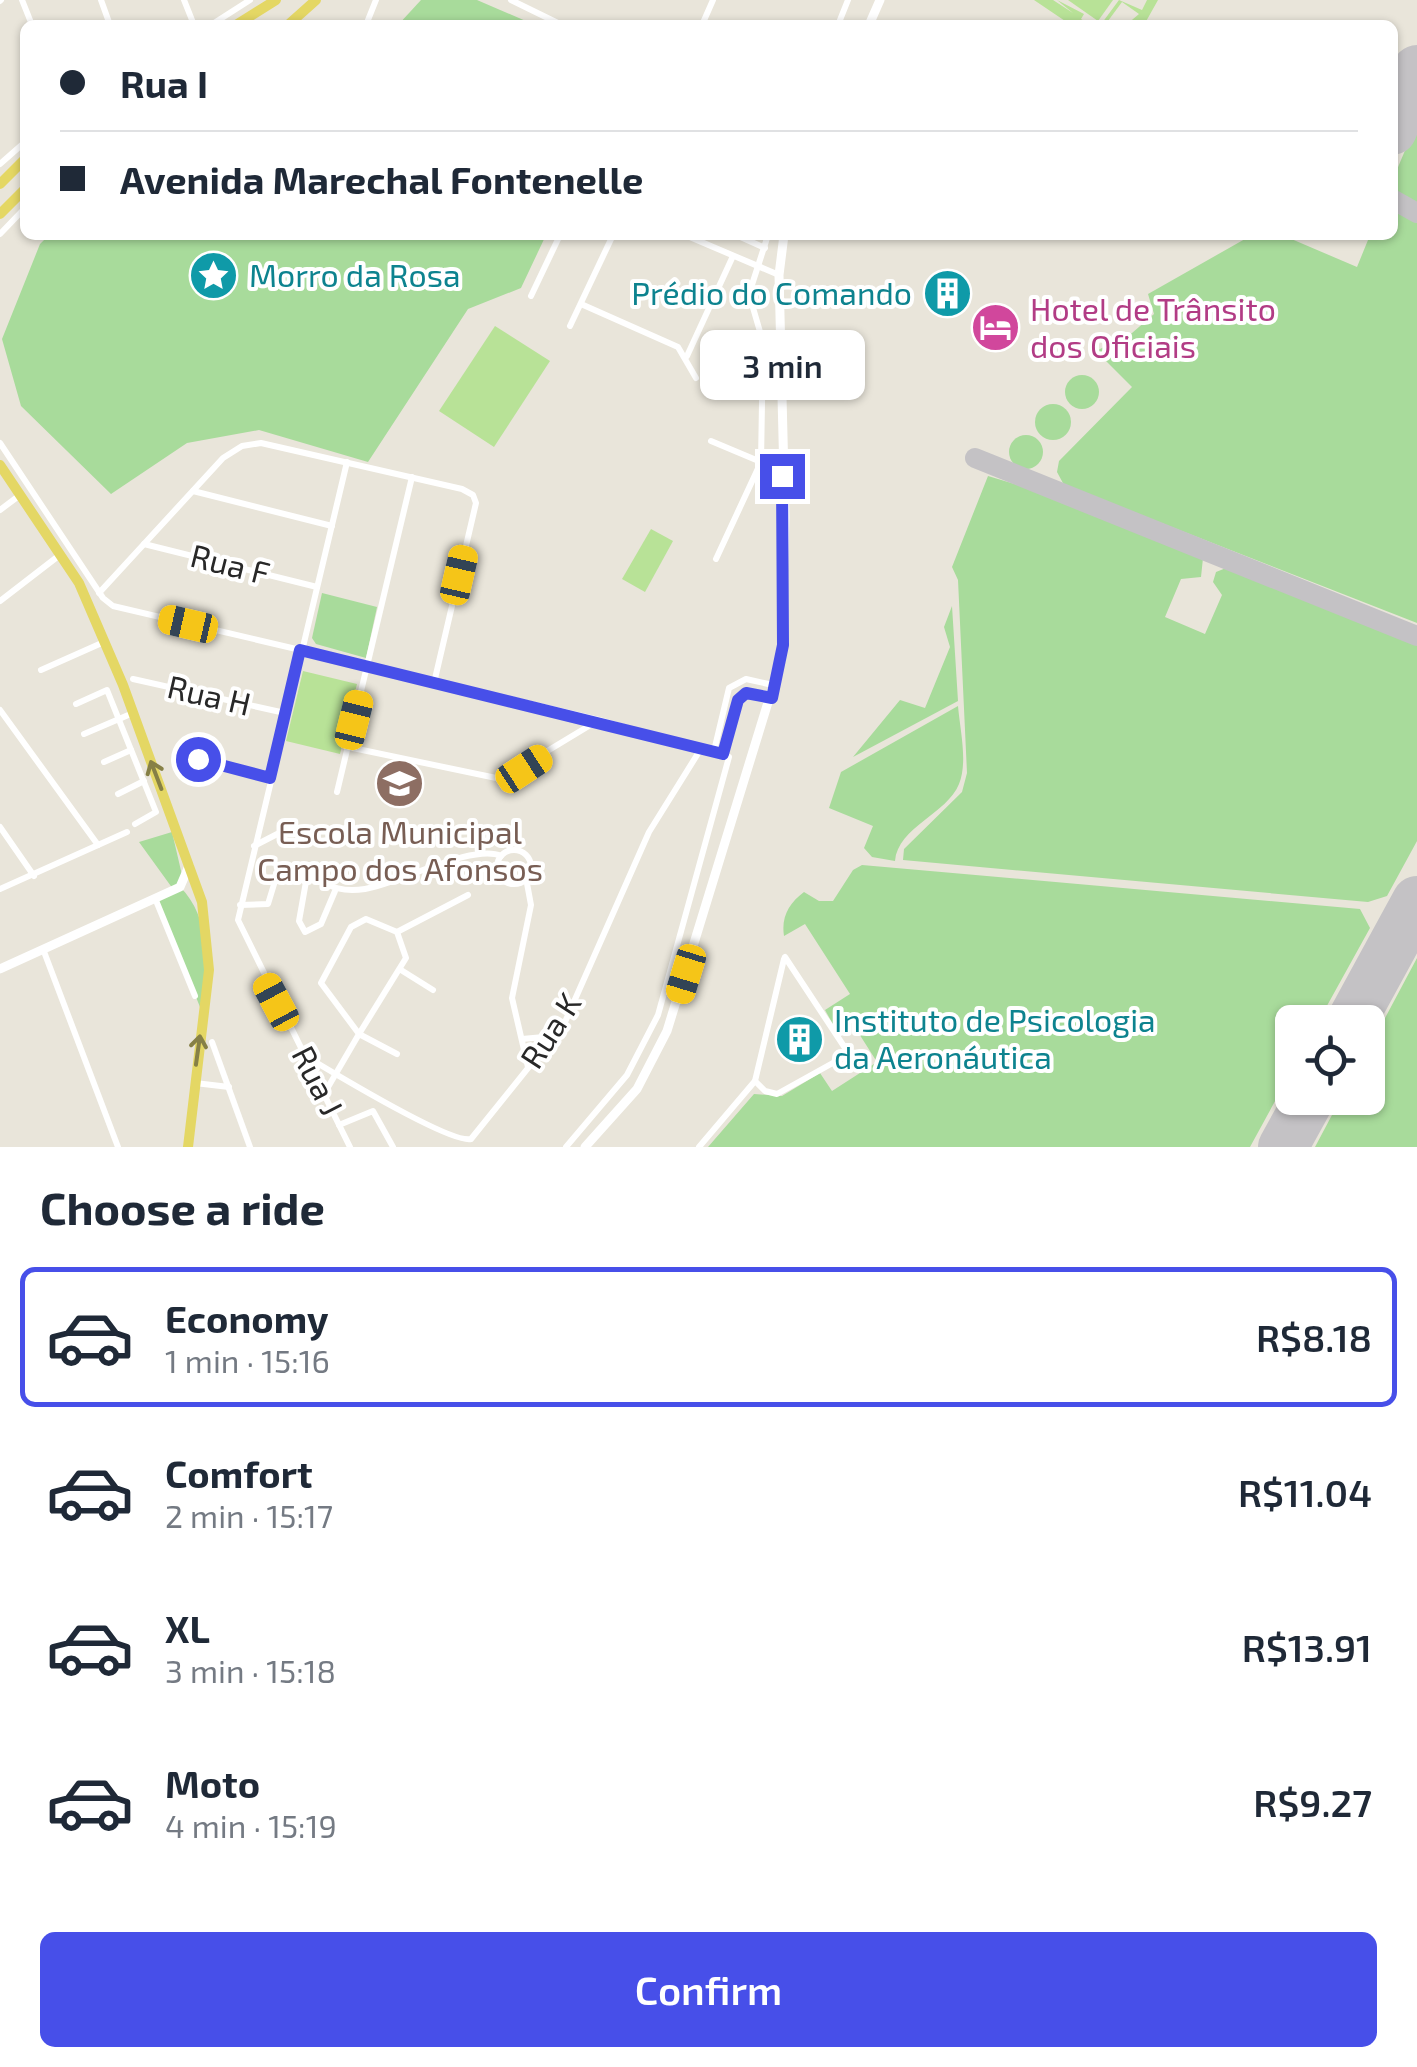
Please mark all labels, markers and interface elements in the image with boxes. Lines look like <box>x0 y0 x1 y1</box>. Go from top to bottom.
text: Rua I <box>120 60 208 106</box>
text: Avenida Marechal Fontenelle <box>120 156 643 202</box>
place icon: Morro da Rosa <box>188 250 240 302</box>
place label: Morro da Rosa <box>249 255 460 293</box>
building icon: Prédio do Comando <box>921 268 973 320</box>
place label: Prédio do Comando <box>631 273 912 311</box>
place label: Hotel de Trânsito dos Oficiais <box>1030 289 1276 364</box>
hotel icon: Hotel de Trânsito dos Oficiais <box>969 302 1021 354</box>
callout: 3 min <box>700 331 864 401</box>
text: 3 min <box>742 346 823 384</box>
route end <box>760 454 805 499</box>
street label: Rua F <box>187 535 274 591</box>
car <box>438 542 480 608</box>
car <box>155 603 221 645</box>
street label: Rua H <box>164 666 255 722</box>
car <box>332 687 376 753</box>
route start <box>176 737 221 782</box>
car <box>491 740 557 798</box>
school or university icon: Escola Municipal Campo dos Afonsos <box>374 757 426 809</box>
one-way arrow <box>146 760 164 791</box>
place label: Escola Municipal Campo dos Afonsos <box>257 812 543 887</box>
car <box>663 941 709 1007</box>
car <box>249 968 303 1036</box>
street label: Rua K <box>511 985 588 1074</box>
place label: Instituto de Psicologia da Aeronáutica <box>834 1000 1156 1075</box>
map controls <box>1275 1005 1385 1115</box>
button: locate <box>1275 1005 1385 1115</box>
building icon: Instituto de Psicologia da Aeronáutica <box>773 1013 825 1065</box>
one-way arrow <box>190 1034 208 1067</box>
street label: Rua J <box>285 1039 352 1121</box>
text: Choose a ride <box>40 1180 325 1234</box>
icon: car <box>45 1292 135 1382</box>
text: Economy <box>165 1295 329 1341</box>
text: R$8.18 <box>1256 1314 1372 1360</box>
text: 1 min · 15:16 <box>165 1341 330 1379</box>
icon: car <box>45 1447 135 1537</box>
text: Comfort <box>165 1450 313 1496</box>
text: R$11.04 <box>1238 1469 1372 1515</box>
text: 2 min · 15:17 <box>165 1496 333 1534</box>
icon: car <box>45 1602 135 1692</box>
text: XL <box>165 1605 210 1651</box>
text: R$13.91 <box>1242 1624 1372 1670</box>
text: 3 min · 15:18 <box>165 1651 336 1689</box>
icon: car <box>45 1757 135 1847</box>
text: Moto <box>165 1760 260 1806</box>
text: R$9.27 <box>1253 1779 1372 1825</box>
text: 4 min · 15:19 <box>165 1806 337 1844</box>
button: Confirm <box>40 1932 1377 2047</box>

